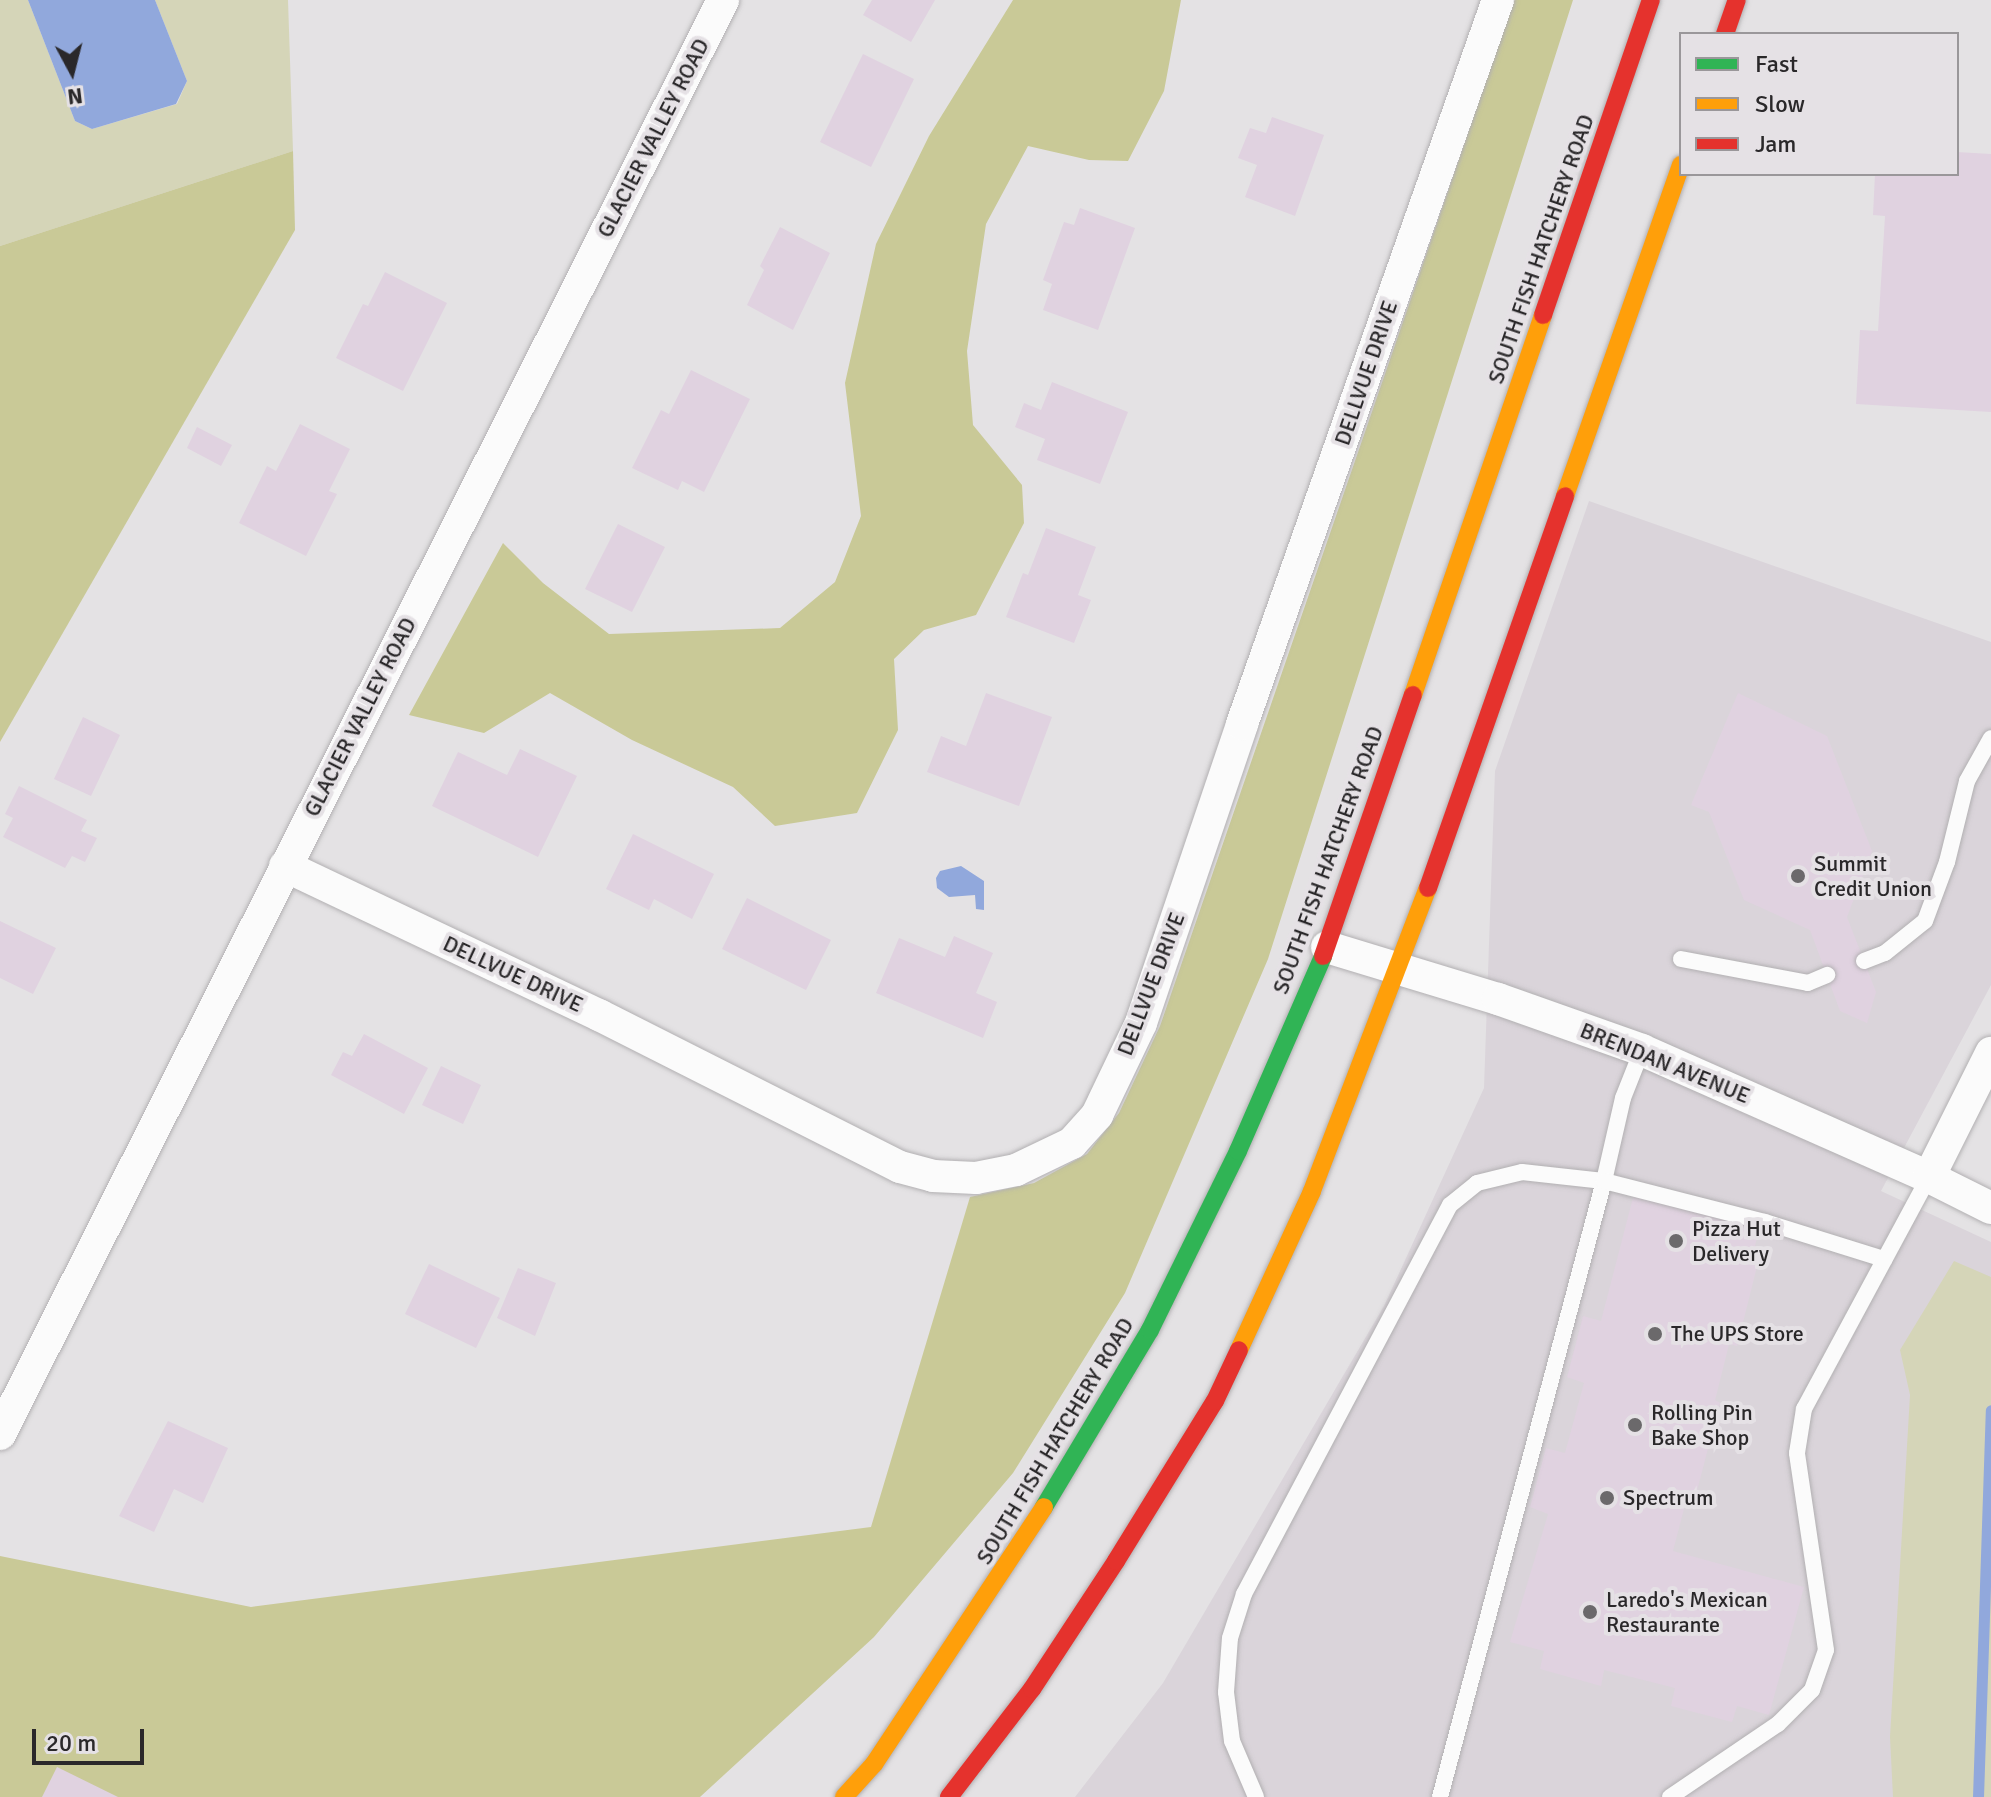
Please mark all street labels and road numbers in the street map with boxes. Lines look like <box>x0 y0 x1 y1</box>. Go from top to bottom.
street label: GLACIER VALLEY ROAD <box>591 34 715 242</box>
street label: SOUTH FISH HATCHERY ROAD <box>1482 111 1600 387</box>
street label: DELLVUE DRIVE <box>1329 297 1403 449</box>
street label: GLACIER VALLEY ROAD <box>298 613 422 821</box>
street label: SOUTH FISH HATCHERY ROAD <box>1267 723 1389 997</box>
street label: DELLVUE DRIVE <box>1112 909 1190 1059</box>
street label: DELLVUE DRIVE <box>439 930 587 1018</box>
street label: BRENDAN AVENUE <box>1576 1017 1754 1109</box>
street label: SOUTH FISH HATCHERY ROAD <box>971 1313 1139 1569</box>

